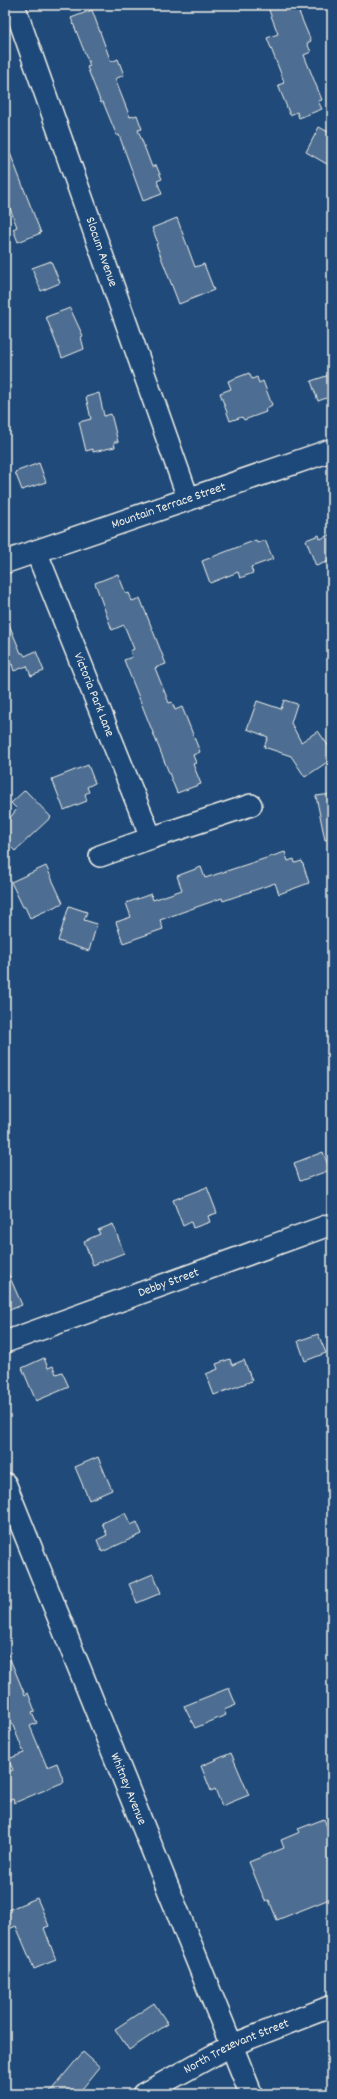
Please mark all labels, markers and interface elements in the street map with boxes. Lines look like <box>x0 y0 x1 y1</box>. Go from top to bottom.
street label: Slocum Avenue <box>80 214 122 290</box>
street label: Mountain Terrace Street <box>109 478 229 534</box>
street label: Victoria Park Lane <box>68 650 119 740</box>
street label: Debby Street <box>136 1263 202 1303</box>
street label: Whitney Avenue <box>105 1750 151 1828</box>
street label: North Trezevant Street <box>180 2014 292 2079</box>

